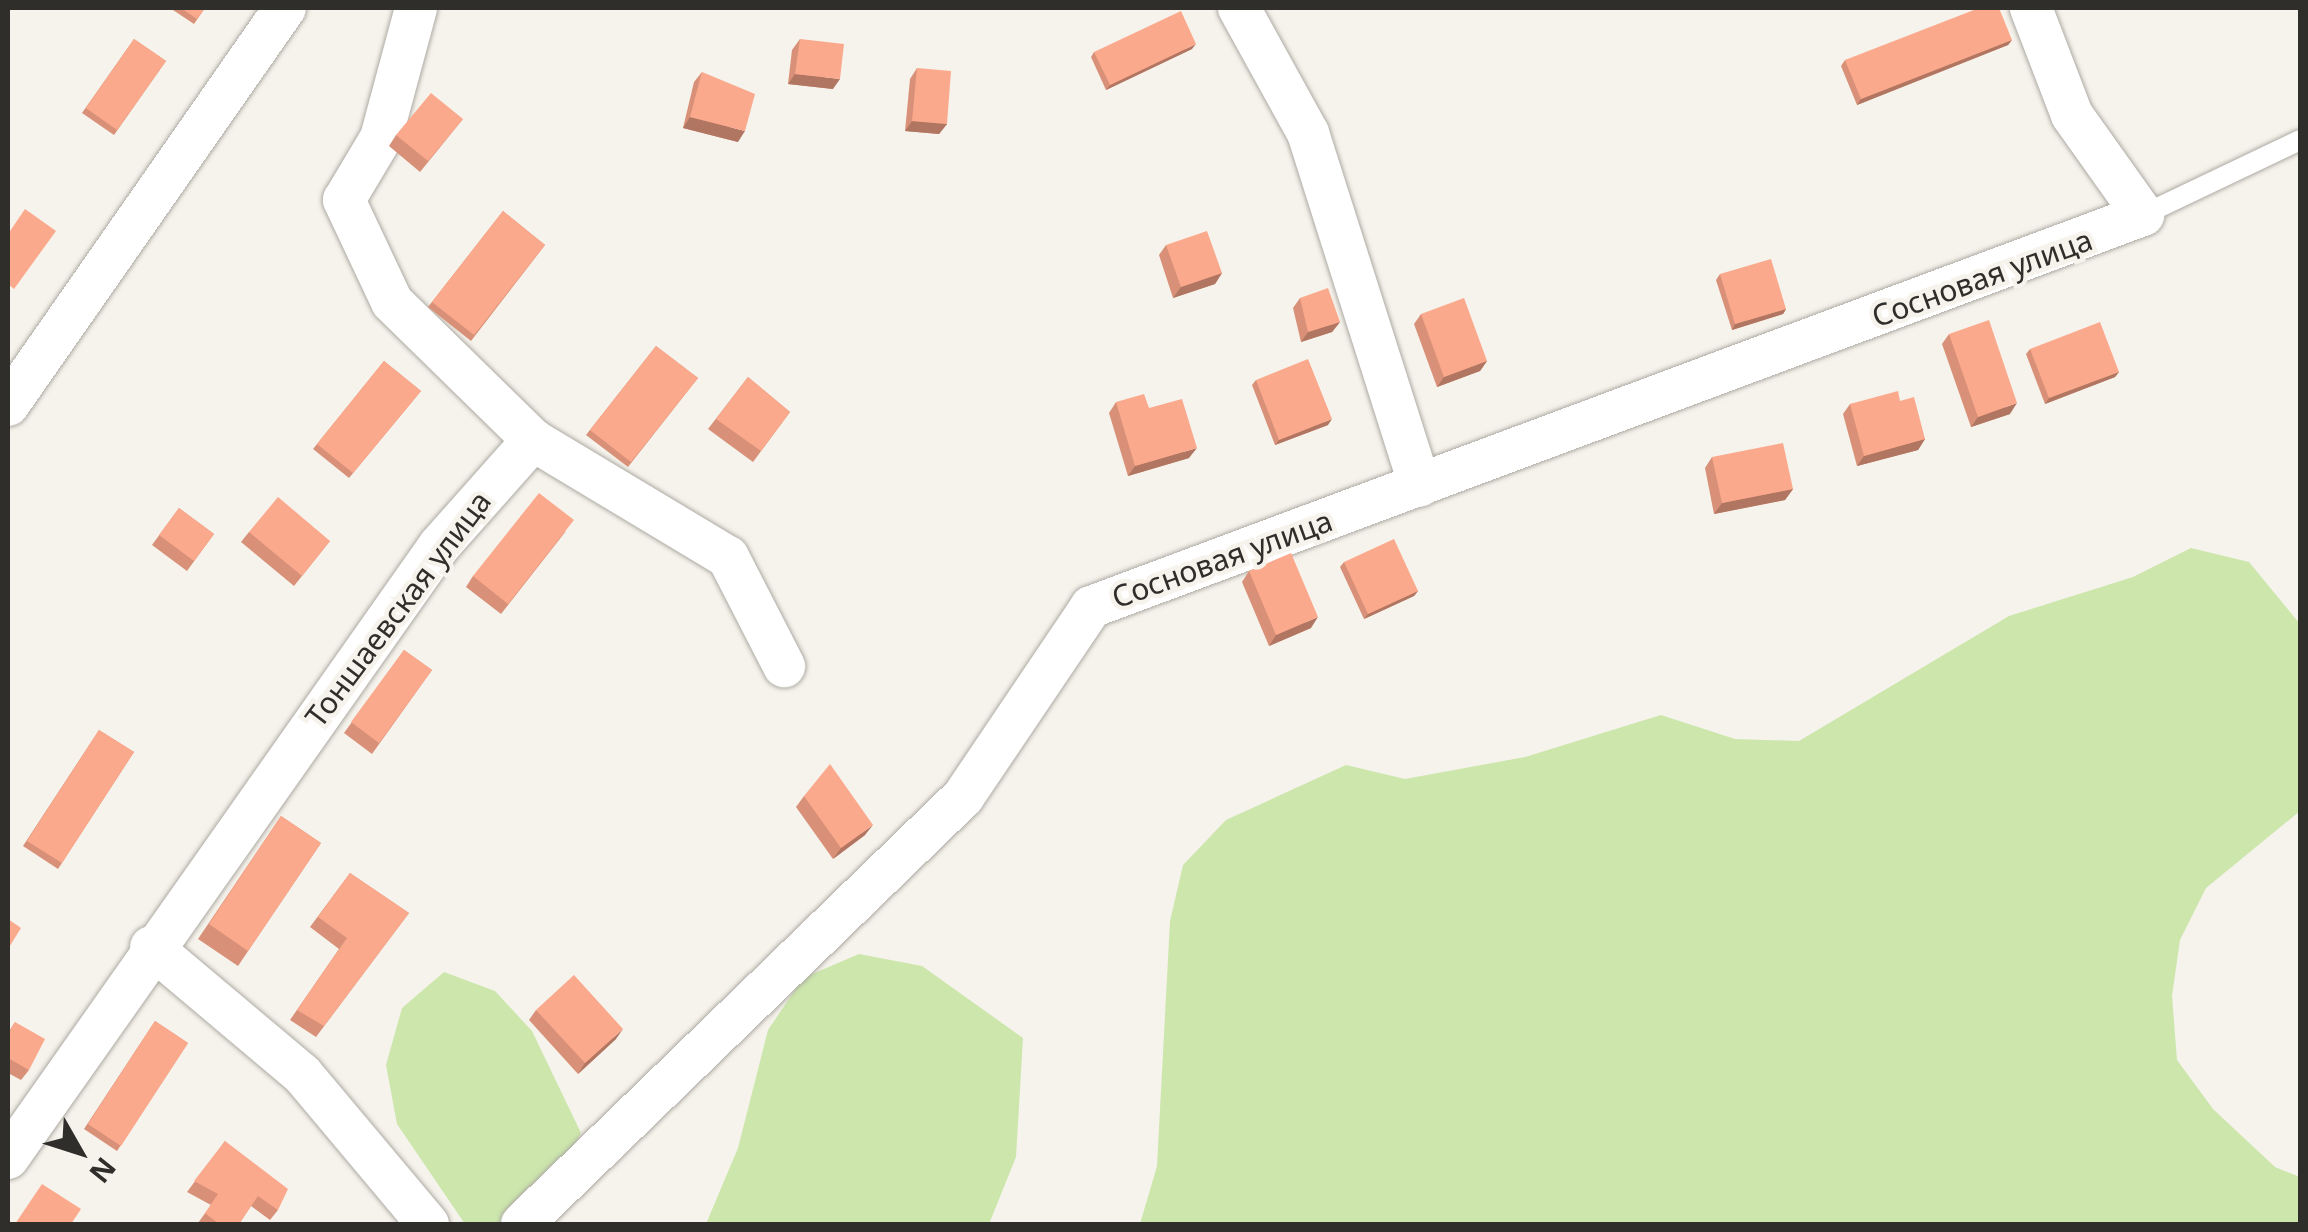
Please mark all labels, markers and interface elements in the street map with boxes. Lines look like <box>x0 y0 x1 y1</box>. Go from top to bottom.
street label: Сосновая улица <box>1867 221 2097 335</box>
street label: Тоншаевская улица <box>298 484 498 734</box>
street label: Сосновая улица <box>1107 502 1337 616</box>
north arrow <box>30 1102 130 1202</box>
text: N <box>81 1150 125 1192</box>

